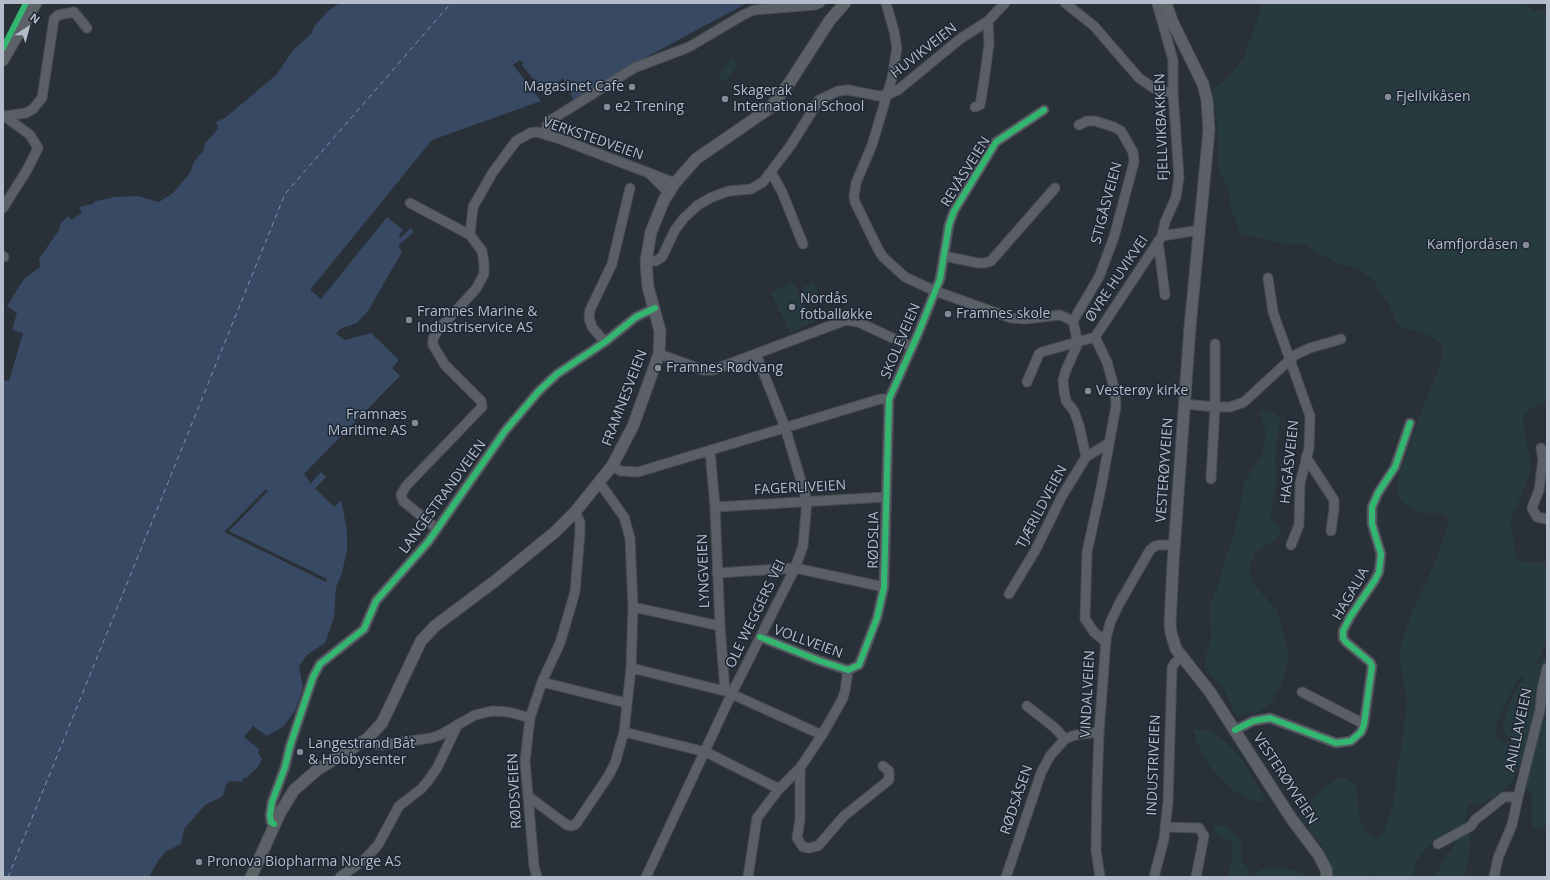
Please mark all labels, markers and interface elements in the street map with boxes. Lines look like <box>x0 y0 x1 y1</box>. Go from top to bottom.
north arrow <box>8 8 48 48</box>
text: N <box>27 9 43 27</box>
street label: HUVIKVEIEN <box>887 20 961 82</box>
street label: FJELLVIKBAKKEN <box>1152 73 1172 181</box>
place label: Magasinet Cafe <box>524 79 624 95</box>
marker: Magasinet Cafe <box>627 82 637 92</box>
place label: Skagerak International School <box>733 83 864 116</box>
place label: Fjellvikåsen <box>1396 89 1470 105</box>
marker: Fjellvikåsen <box>1383 92 1393 102</box>
marker: Skagerak International School <box>720 94 730 104</box>
place label: e2 Trening <box>615 99 684 115</box>
marker: e2 Trening <box>602 102 612 112</box>
street label: VERKSTEDVEIEN <box>541 114 645 164</box>
street label: REVÅSVEIEN <box>938 134 994 210</box>
street label: STIGÅSVEIEN <box>1088 160 1126 246</box>
street label: ØVRE HUVIKVEI <box>1082 233 1152 325</box>
place label: Kamfjordåsen <box>1427 237 1518 253</box>
marker: Kamfjordåsen <box>1521 240 1531 250</box>
place label: Nordås fotballøkke <box>800 291 873 324</box>
street label: SKOLEVEIEN <box>878 301 924 381</box>
marker: Nordås fotballøkke <box>787 302 797 312</box>
place label: Framnes Marine & Industriservice AS <box>417 304 537 336</box>
place label: Framnes skole <box>956 306 1050 322</box>
marker: Framnes skole <box>943 309 953 319</box>
marker: Framnes Marine & Industriservice AS <box>404 315 414 325</box>
street label: FRAMNESVEIEN <box>599 348 651 448</box>
place label: Framnes Rødvang <box>666 360 783 376</box>
marker: Framnes Rødvang <box>653 363 663 373</box>
place label: Vesterøy kirke <box>1096 383 1188 399</box>
marker: Vesterøy kirke <box>1083 386 1093 396</box>
place label: Framnæs Maritime AS <box>328 407 407 440</box>
street label: VESTERØYVEIEN <box>1153 417 1177 523</box>
marker: Framnæs Maritime AS <box>410 418 420 428</box>
street label: HAGÅSVEIEN <box>1277 419 1303 505</box>
street label: LANGESTRANDVEIEN <box>396 437 490 557</box>
street label: TJÆRILDVEIEN <box>1013 462 1071 552</box>
street label: FAGERLIVEIEN <box>753 477 847 499</box>
street label: RØDSLIA <box>865 511 883 569</box>
street label: LYNGVEIEN <box>694 534 714 608</box>
street label: OLE WEGGERS VEI <box>722 557 790 671</box>
street label: HAGALIA <box>1329 565 1373 623</box>
street label: VOLLVEIEN <box>771 622 845 662</box>
street label: VINDALVEIEN <box>1077 650 1099 738</box>
street label: ANILLAVEIEN <box>1502 687 1536 773</box>
street label: INDUSTRIVEIEN <box>1144 714 1164 816</box>
street label: VESTERØYVEIEN <box>1249 730 1321 828</box>
place label: Langestrand Båt & Hobbysenter <box>308 736 415 768</box>
marker: Langestrand Båt & Hobbysenter <box>295 747 305 757</box>
street label: RØDSVEIEN <box>505 753 525 829</box>
street label: RØDSÅSEN <box>997 763 1037 837</box>
place label: Pronova Biopharma Norge AS <box>207 854 401 870</box>
marker: Pronova Biopharma Norge AS <box>194 857 204 867</box>

